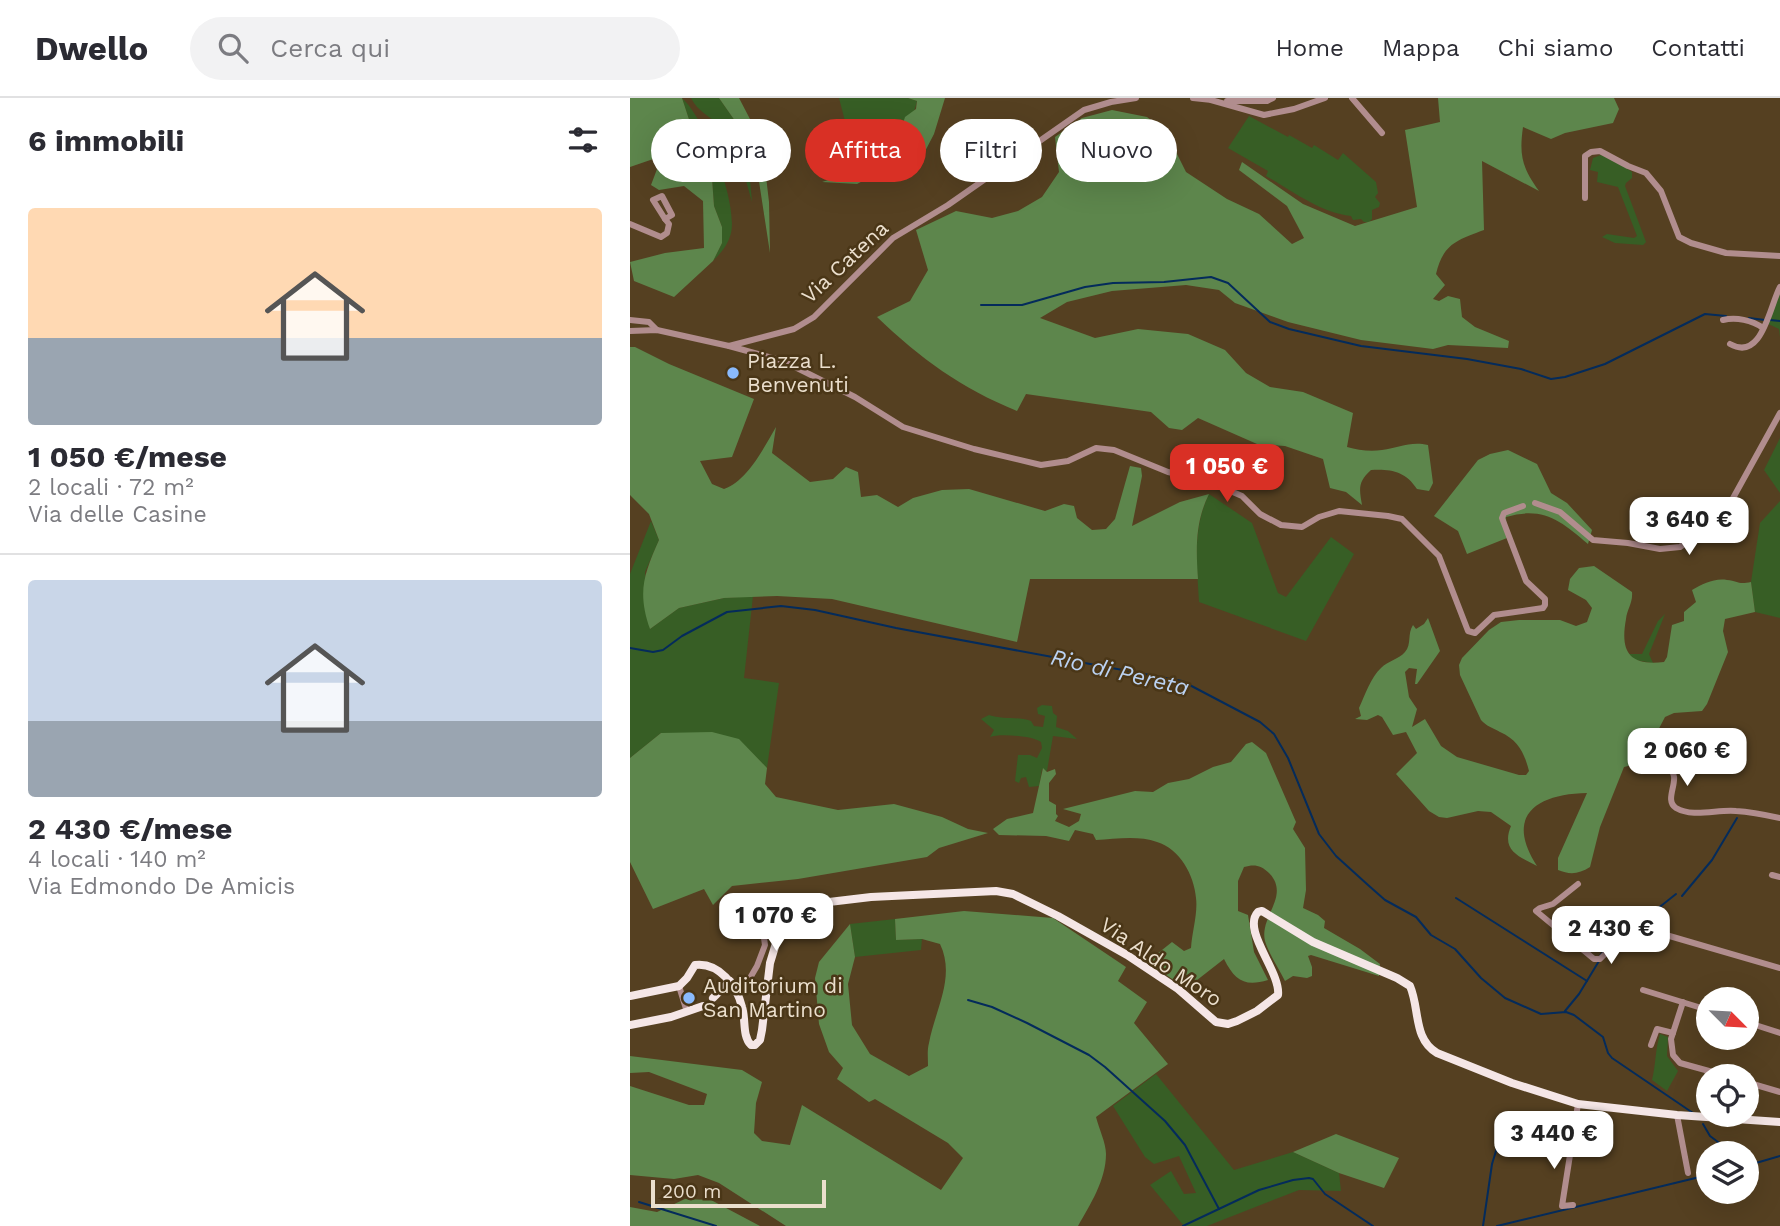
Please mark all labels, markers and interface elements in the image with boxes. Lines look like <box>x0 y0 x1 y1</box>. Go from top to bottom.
search box <box>190 17 680 80</box>
text: Dwello <box>35 29 148 68</box>
icon: search <box>214 29 252 67</box>
text: Cerca qui <box>270 33 390 63</box>
text: Home <box>1275 34 1344 62</box>
text: Mappa <box>1382 34 1460 62</box>
text: Chi siamo <box>1498 34 1613 62</box>
text: Contatti <box>1651 34 1745 62</box>
chip: Compra <box>651 119 791 182</box>
chip: Affitta <box>805 119 926 182</box>
chip: Filtri <box>940 119 1042 182</box>
chip: Nuovo <box>1056 119 1177 182</box>
icon: filters <box>564 121 602 159</box>
text: 6 immobili <box>28 123 184 158</box>
street label: Via Catena <box>796 215 893 308</box>
icon: home <box>252 253 378 379</box>
place label: Piazza L. Benvenuti <box>747 348 849 397</box>
marker: Piazza L. Benvenuti <box>725 365 741 381</box>
text: 1 050 €/mese <box>28 439 227 474</box>
pin: 1 050 € <box>1162 444 1292 504</box>
text: 1 050 € <box>1186 453 1268 480</box>
text: 2 locali · 72 m² <box>28 474 194 501</box>
pin: 3 640 € <box>1624 498 1754 557</box>
text: Via delle Casine <box>28 501 207 528</box>
text: 3 640 € <box>1646 506 1732 533</box>
icon: home <box>252 625 378 751</box>
water label: Rio di Pereta <box>1048 643 1192 702</box>
pin: 2 060 € <box>1622 728 1752 788</box>
text: 2 060 € <box>1644 737 1730 764</box>
text: 2 430 €/mese <box>28 811 232 846</box>
text: 4 locali · 140 m² <box>28 846 206 873</box>
text: Via Edmondo De Amicis <box>28 873 295 900</box>
pin: 1 070 € <box>711 894 841 953</box>
text: 1 070 € <box>735 902 817 929</box>
pin: 2 430 € <box>1546 906 1676 966</box>
street label: Via Aldo Moro <box>1096 912 1227 1011</box>
text: 2 430 € <box>1568 915 1654 942</box>
place label: Auditorium di San Martino <box>703 973 843 1022</box>
north arrow <box>1696 987 1759 1050</box>
map controls <box>1696 987 1759 1204</box>
marker: Auditorium di San Martino <box>681 990 697 1006</box>
button: locate <box>1696 1064 1759 1127</box>
pin: 3 440 € <box>1489 1112 1619 1171</box>
text: 3 440 € <box>1510 1120 1598 1147</box>
button: layers <box>1696 1141 1759 1204</box>
scale bar <box>651 1177 826 1209</box>
text: 200 m <box>662 1180 721 1203</box>

